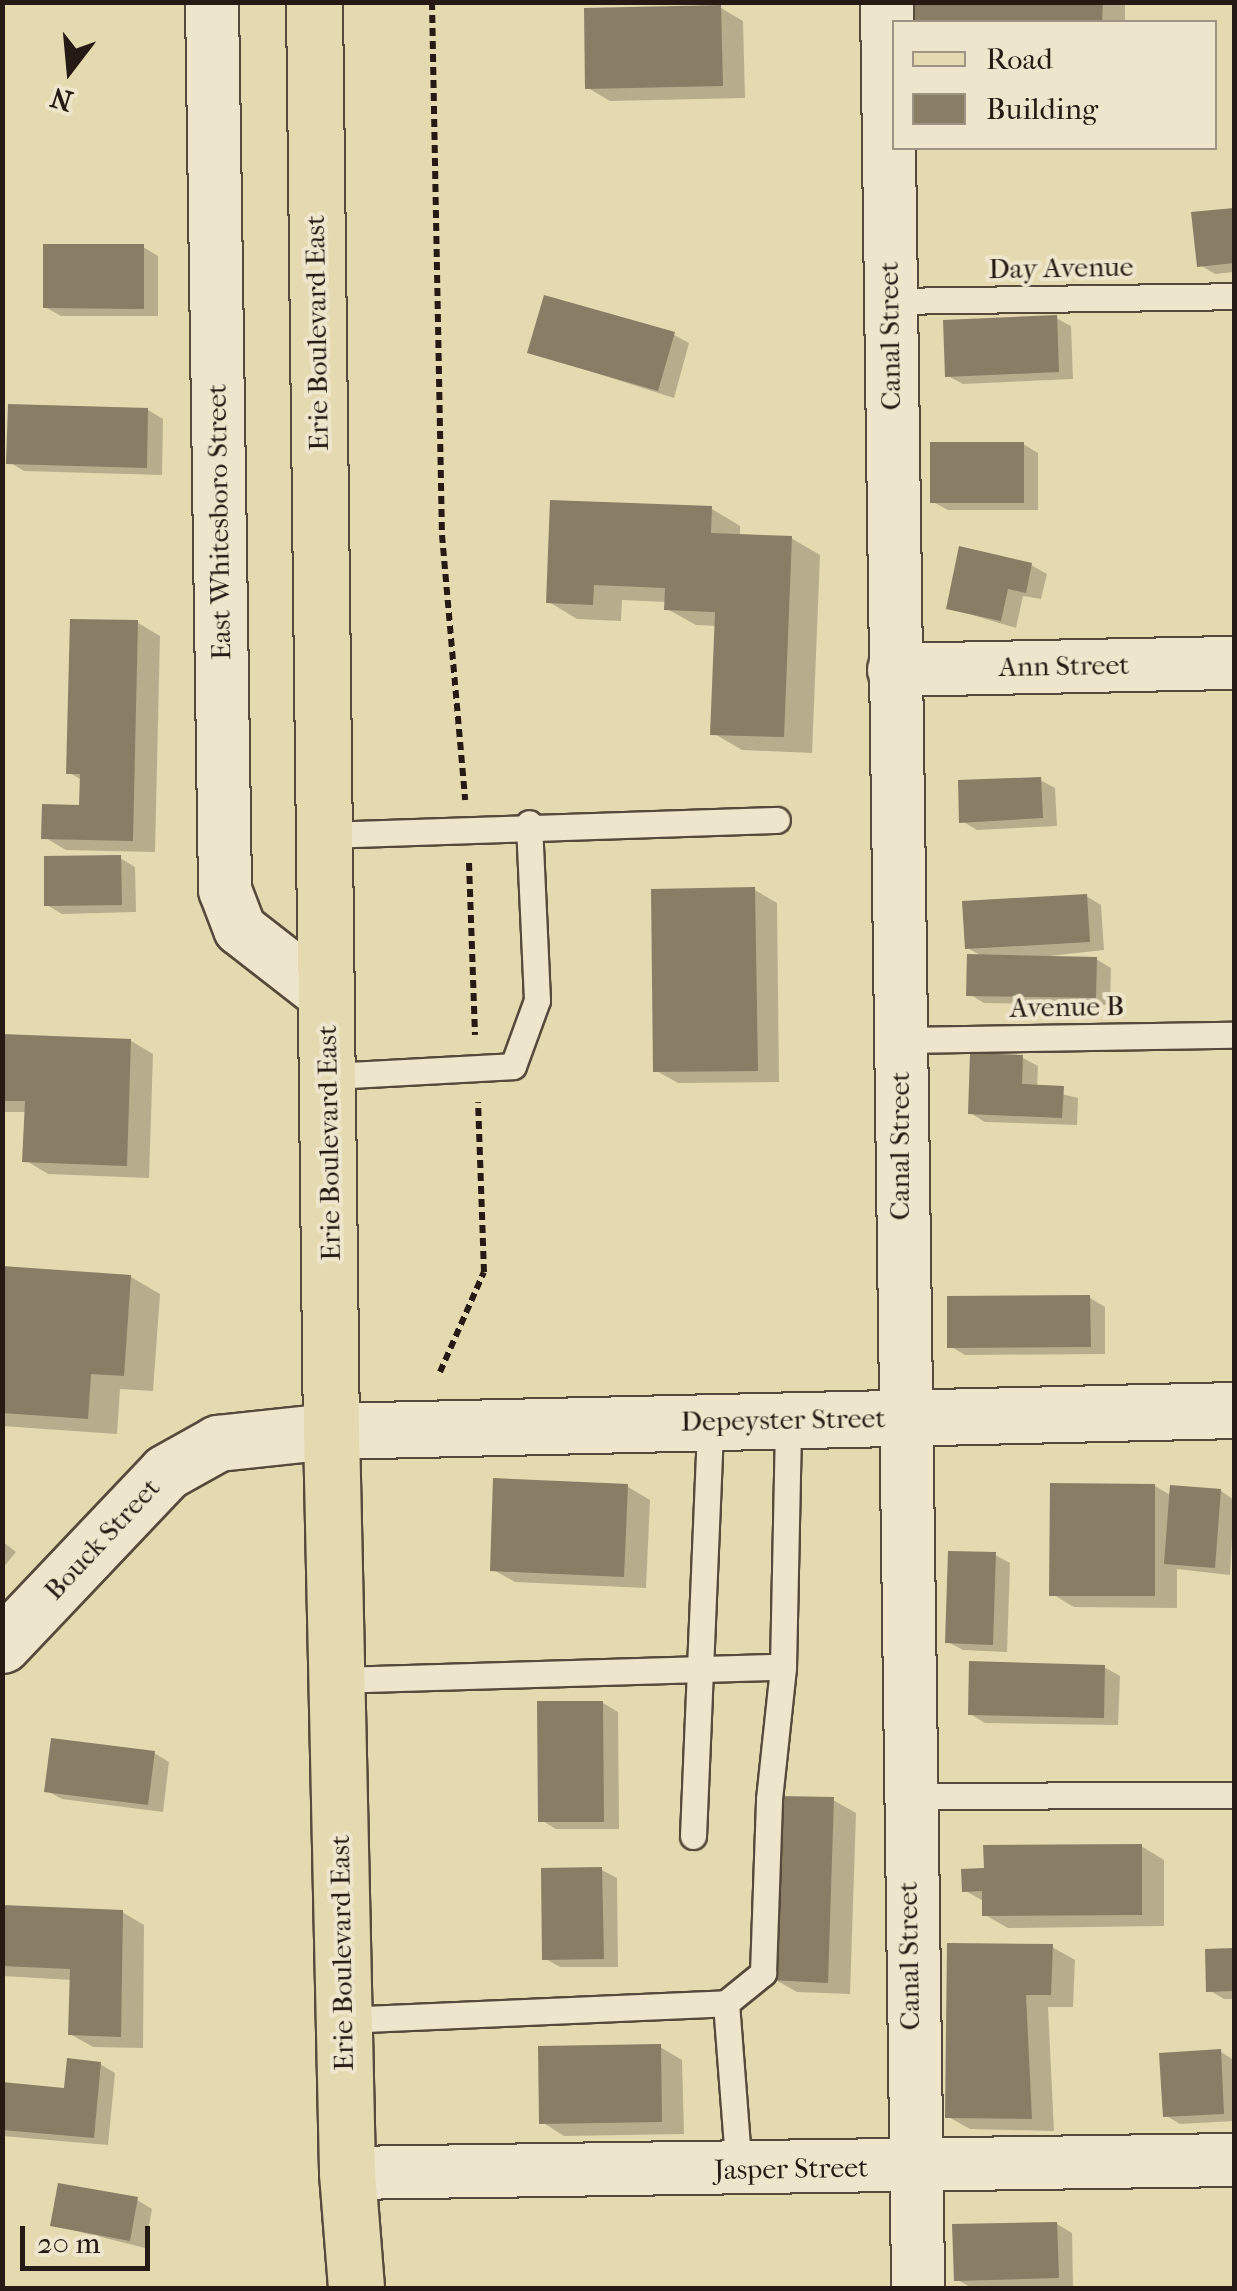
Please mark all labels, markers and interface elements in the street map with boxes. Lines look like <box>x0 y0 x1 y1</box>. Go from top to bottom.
north arrow <box>20 20 120 120</box>
legend <box>892 20 1217 150</box>
text: Road <box>986 42 1053 77</box>
text: N <box>47 81 76 118</box>
text: Building <box>986 92 1098 127</box>
street label: Erie Boulevard East <box>298 215 336 451</box>
street label: Day Avenue <box>988 250 1134 286</box>
street label: Canal Street <box>872 261 908 411</box>
street label: East Whitesboro Street <box>200 384 238 660</box>
street label: Ann Street <box>998 648 1130 684</box>
street label: Avenue B <box>1009 989 1125 1025</box>
street label: Erie Boulevard East <box>310 1025 348 1261</box>
street label: Canal Street <box>883 1072 917 1220</box>
street label: Depeyster Street <box>680 1401 886 1439</box>
street label: Bouck Street <box>37 1471 167 1607</box>
street label: Erie Boulevard East <box>323 1835 361 2071</box>
street label: Canal Street <box>891 1881 927 2031</box>
street label: Jasper Street <box>714 2151 868 2187</box>
scale bar <box>25 2206 155 2268</box>
text: 20 m <box>37 2226 100 2261</box>

